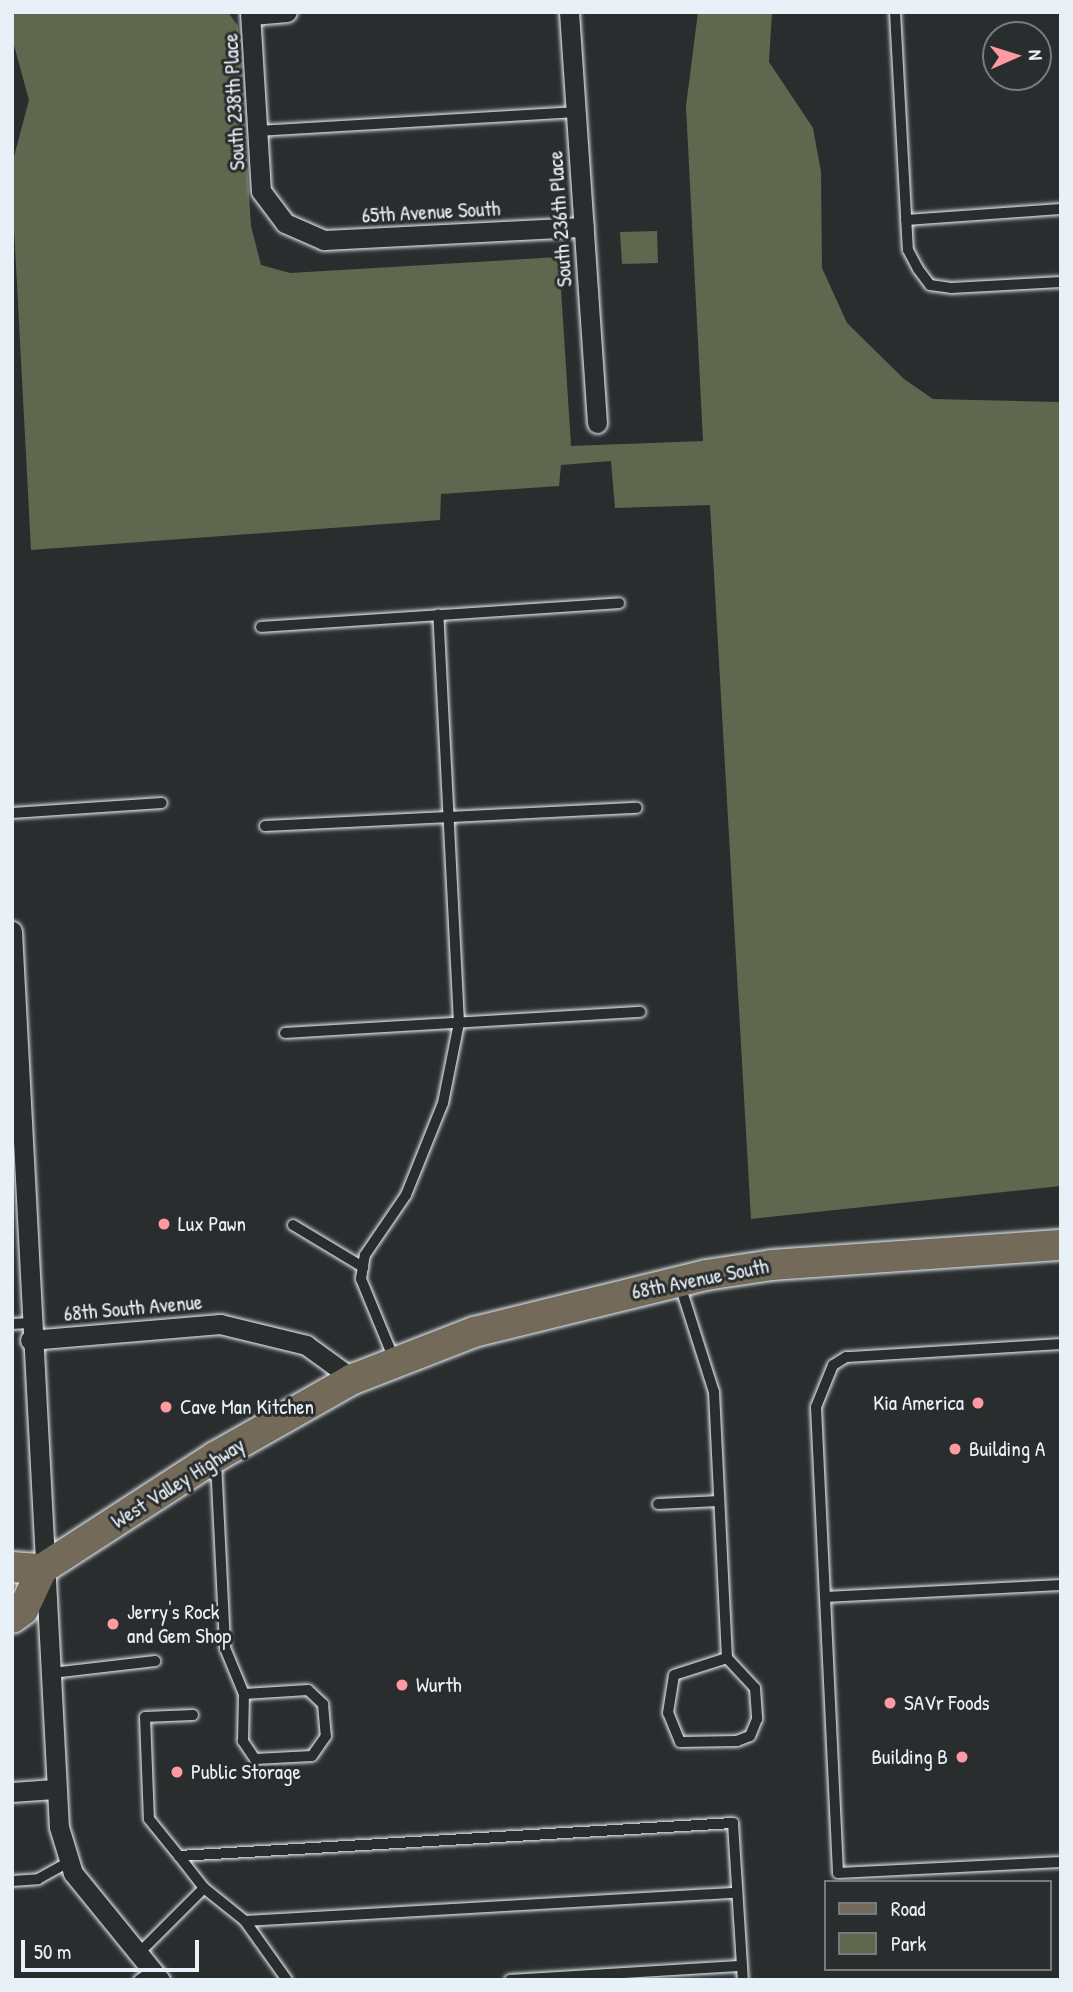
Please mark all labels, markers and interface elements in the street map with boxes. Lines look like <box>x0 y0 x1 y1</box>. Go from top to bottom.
north arrow <box>982 21 1052 91</box>
street label: South 238th Place <box>218 33 250 171</box>
text: N <box>1023 49 1049 61</box>
street label: South 236th Place <box>543 150 577 288</box>
street label: 65th Avenue South <box>361 196 501 228</box>
place label: Lux Pawn <box>178 1211 246 1237</box>
marker: Lux Pawn <box>156 1216 172 1232</box>
street label: 68th Avenue South <box>629 1253 771 1305</box>
street label: 68th South Avenue <box>63 1289 203 1327</box>
place label: Kia America <box>873 1390 964 1416</box>
place label: Cave Man Kitchen <box>180 1394 314 1420</box>
marker: Kia America <box>970 1395 986 1411</box>
marker: Cave Man Kitchen <box>158 1399 174 1415</box>
street label: West Valley Highway <box>107 1432 249 1534</box>
place label: Building A <box>969 1436 1045 1462</box>
marker: Building A <box>947 1441 963 1457</box>
place label: Jerry's Rock and Gem Shop <box>127 1599 231 1649</box>
marker: Jerry's Rock and Gem Shop <box>105 1616 121 1632</box>
place label: Wurth <box>416 1672 461 1698</box>
marker: Wurth <box>394 1677 410 1693</box>
place label: SAVr Foods <box>904 1690 990 1716</box>
marker: SAVr Foods <box>882 1695 898 1711</box>
place label: Building B <box>871 1744 948 1770</box>
marker: Building B <box>954 1749 970 1765</box>
place label: Public Storage <box>191 1759 301 1785</box>
marker: Public Storage <box>169 1764 185 1780</box>
legend <box>824 1880 1052 1971</box>
text: Road <box>891 1894 925 1923</box>
scale bar <box>24 1926 203 1970</box>
text: Park <box>891 1929 926 1958</box>
text: 50 m <box>34 1937 71 1966</box>

